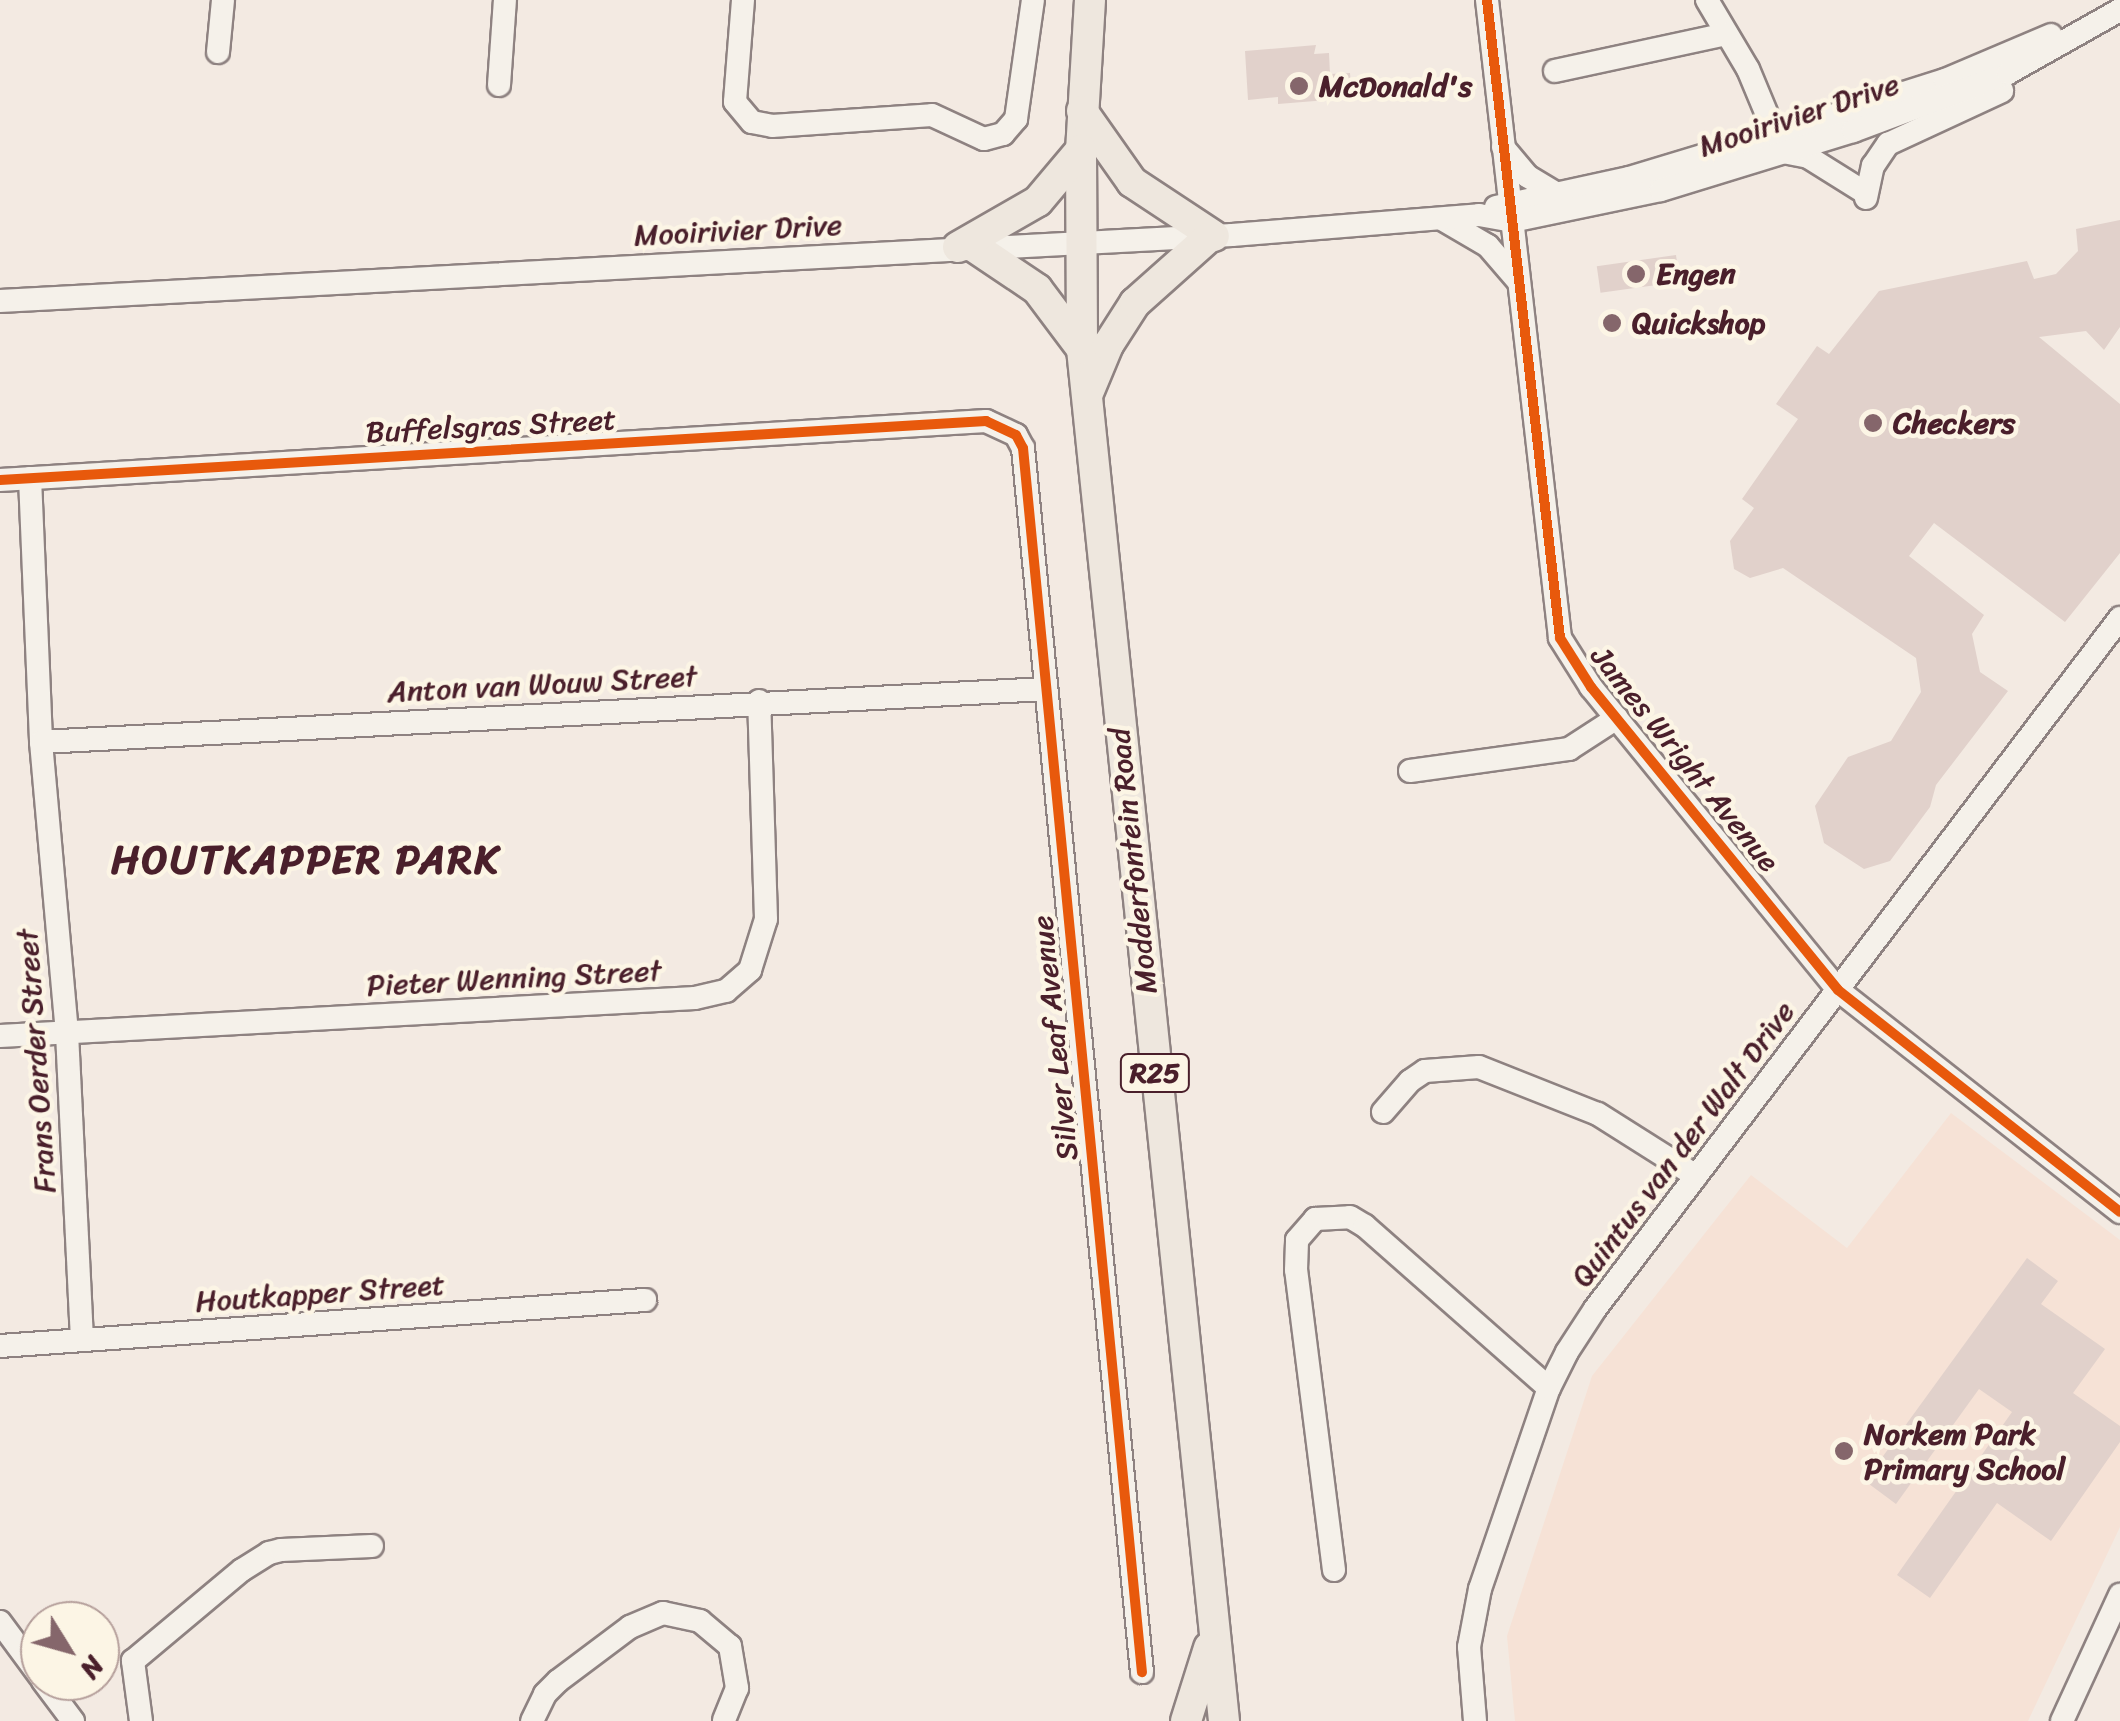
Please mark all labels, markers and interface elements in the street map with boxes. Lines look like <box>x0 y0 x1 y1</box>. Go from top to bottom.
street label: Mooirivier Drive <box>1694 66 1904 164</box>
place label: McDonald's <box>1319 68 1472 104</box>
marker: McDonald's <box>1288 75 1310 97</box>
street label: Mooirivier Drive <box>633 207 843 253</box>
place label: Engen <box>1656 256 1736 292</box>
marker: Engen <box>1625 263 1647 285</box>
place label: Quickshop <box>1632 305 1765 341</box>
marker: Quickshop <box>1601 312 1623 334</box>
street label: Buffelsgras Street <box>365 401 617 451</box>
place label: Checkers <box>1893 405 2015 441</box>
marker: Checkers <box>1862 412 1884 434</box>
street label: James Wright Avenue <box>1583 639 1787 879</box>
street label: Anton van Wouw Street <box>386 658 698 710</box>
street label: Modderfontein Road <box>1101 726 1165 996</box>
district label: HOUTKAPPER PARK <box>112 836 500 884</box>
street label: Silver Leaf Avenue <box>1024 914 1086 1162</box>
street label: Frans Oerder Street <box>9 927 63 1195</box>
street label: Pieter Wenning Street <box>366 952 662 1004</box>
street label: Quintus van der Walt Drive <box>1564 994 1802 1294</box>
road number: R25 <box>1118 1050 1192 1096</box>
street label: Houtkapper Street <box>194 1266 446 1320</box>
place label: Norkem Park Primary School <box>1864 1416 2065 1486</box>
marker: Norkem Park Primary School <box>1833 1440 1855 1462</box>
north arrow <box>20 1601 120 1701</box>
text: N <box>67 1646 118 1691</box>

